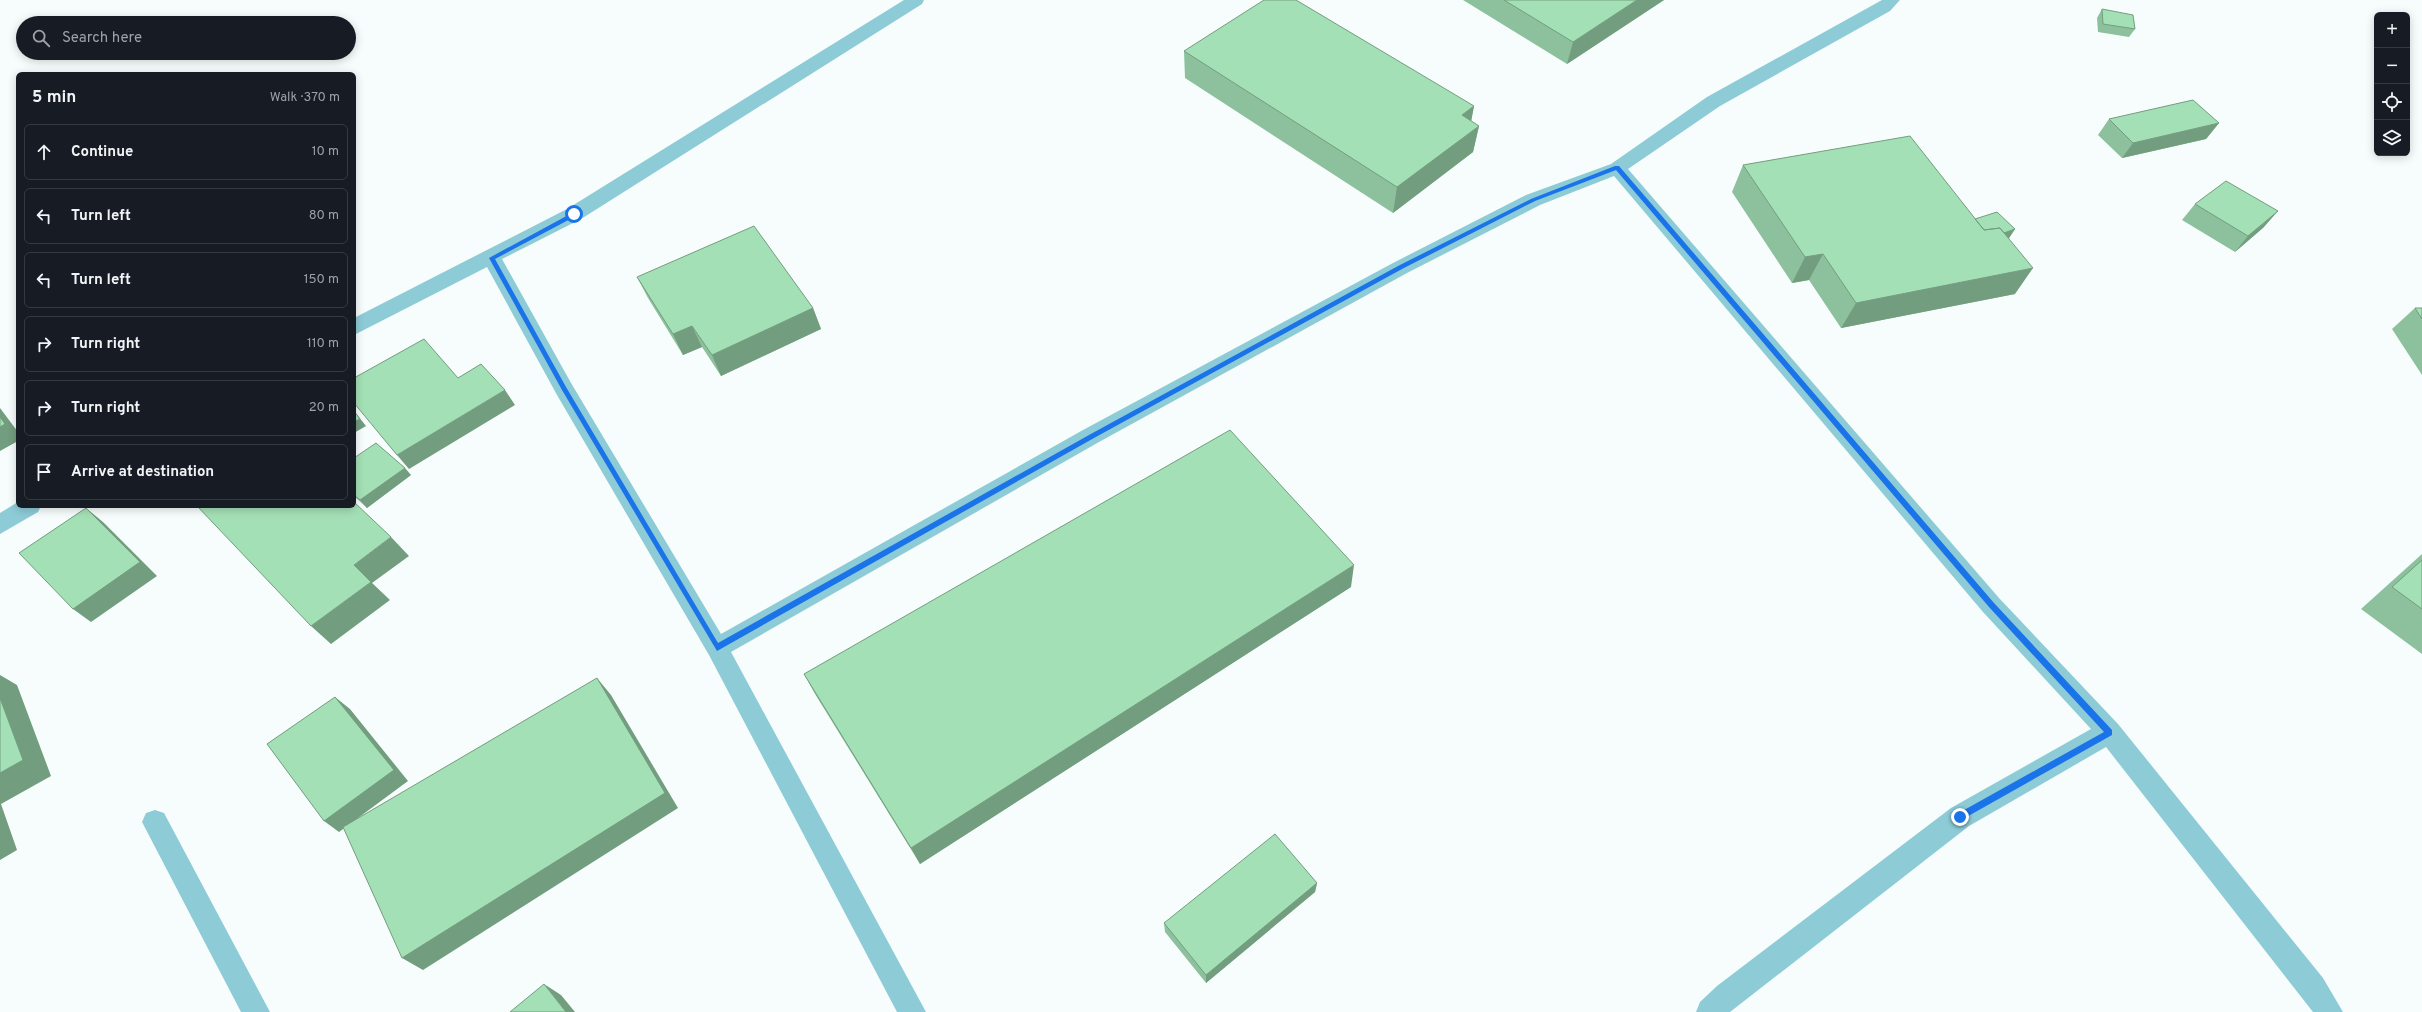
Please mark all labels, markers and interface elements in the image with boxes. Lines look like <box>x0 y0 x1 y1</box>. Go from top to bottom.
map controls <box>2374 12 2410 156</box>
button: + <box>2374 12 2410 48</box>
search box <box>16 16 356 60</box>
icon: search <box>30 27 52 49</box>
text: Search here <box>62 29 142 48</box>
button: − <box>2374 48 2410 84</box>
button: locate <box>2374 84 2410 120</box>
text: 5 min <box>32 87 76 109</box>
text: Walk · 370 m <box>270 90 340 106</box>
button: layers <box>2374 120 2410 156</box>
icon: ahead <box>33 141 55 163</box>
text: Continue <box>71 143 133 162</box>
text: 10 m <box>312 144 339 160</box>
icon: left <box>33 205 55 227</box>
route start <box>565 205 583 223</box>
text: Turn left <box>71 207 131 226</box>
text: 80 m <box>309 208 339 224</box>
icon: left <box>33 269 55 291</box>
text: Turn left <box>71 271 131 290</box>
text: 150 m <box>304 272 339 288</box>
icon: right <box>33 333 55 355</box>
text: Turn right <box>71 335 140 354</box>
text: 110 m <box>307 336 339 352</box>
icon: right <box>33 397 55 419</box>
text: Turn right <box>71 399 140 418</box>
text: 20 m <box>309 400 339 416</box>
icon: arrive <box>33 461 55 483</box>
text: Arrive at destination <box>71 463 214 482</box>
route end <box>1951 808 1969 826</box>

